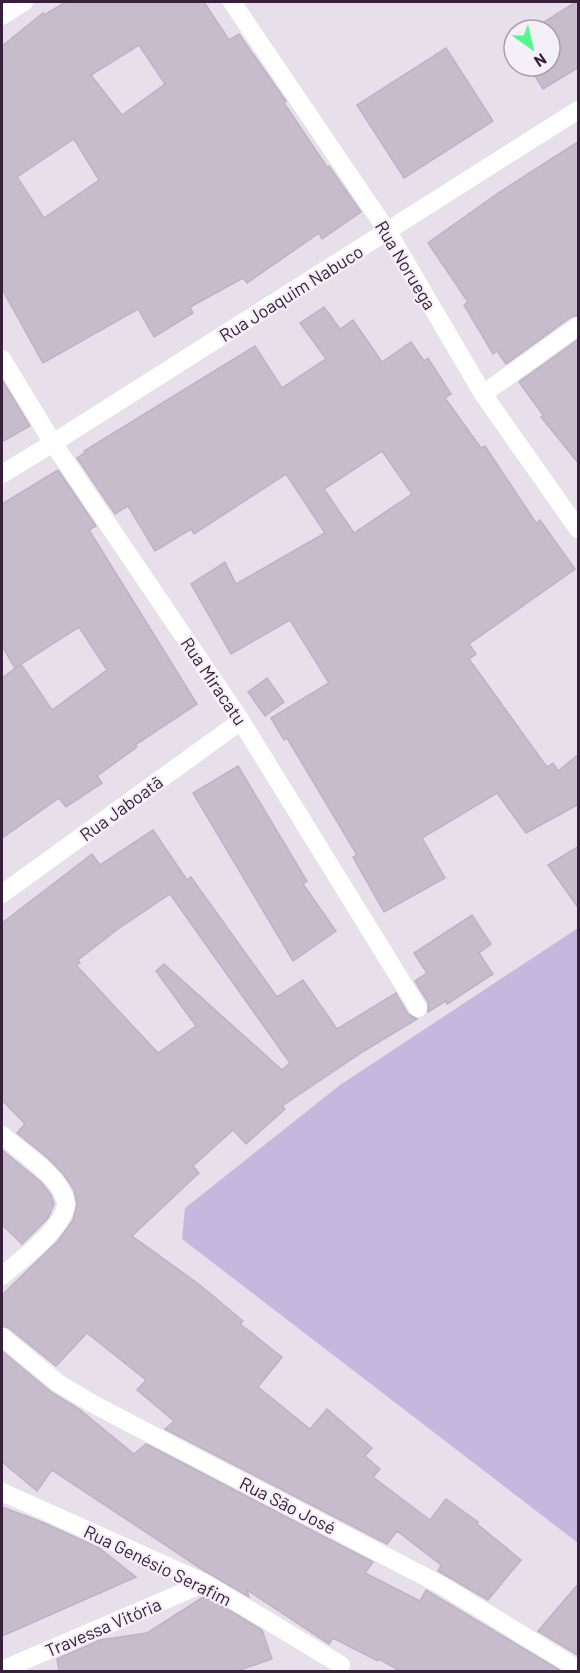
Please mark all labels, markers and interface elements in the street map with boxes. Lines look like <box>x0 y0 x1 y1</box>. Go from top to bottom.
north arrow <box>502 18 562 78</box>
text: N <box>531 50 550 72</box>
street label: Rua Noruega <box>371 216 441 314</box>
street label: Rua Joaquim Nabuco <box>215 240 367 346</box>
street label: Rua Miracatu <box>177 633 251 729</box>
street label: Rua Jaboatã <box>75 770 167 846</box>
street label: Rua São José <box>236 1471 340 1539</box>
street label: Rua Genésio Serafim <box>81 1520 235 1610</box>
street label: Travessa Vitória <box>42 1593 164 1661</box>

